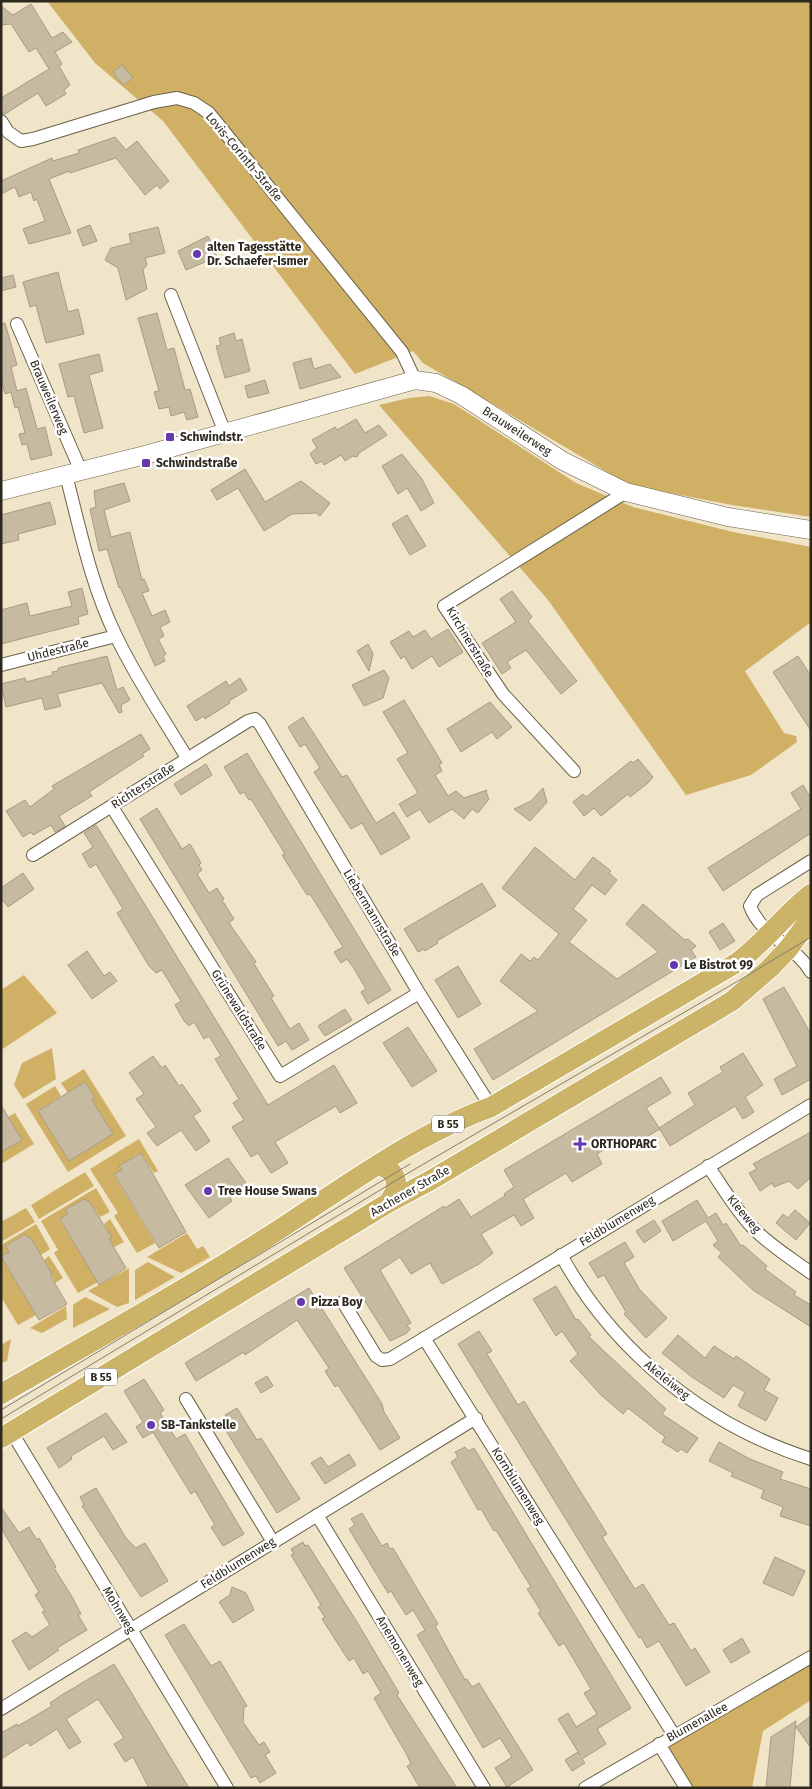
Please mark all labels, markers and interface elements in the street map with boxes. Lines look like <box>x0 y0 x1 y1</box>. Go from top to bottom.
street label: Lovis-Corinth-Straße <box>203 110 285 204</box>
place label: alten Tagesstätte Dr. Schaefer-Ismer <box>207 240 308 268</box>
marker: alten Tagesstätte Dr. Schaefer-Ismer <box>191 248 203 260</box>
street label: Brauweilerweg <box>27 358 71 437</box>
street label: Brauweilerweg <box>480 403 555 459</box>
place label: Schwindstr. <box>180 430 243 444</box>
marker: Schwindstr. <box>164 431 176 443</box>
place label: Schwindstraße <box>156 456 238 470</box>
marker: Schwindstraße <box>140 457 152 469</box>
street label: Kirchnerstraße <box>443 604 497 680</box>
street label: Uhdestraße <box>26 636 90 664</box>
street label: Richterstraße <box>109 760 177 812</box>
street label: Liebermannstraße <box>340 867 404 959</box>
place label: Le Bistrot 99 <box>684 958 753 972</box>
marker: Le Bistrot 99 <box>668 959 680 971</box>
street label: Grünewaldstraße <box>209 967 269 1053</box>
road number: B 55 <box>432 1116 464 1132</box>
marker: ORTHOPARC <box>573 1137 587 1151</box>
place label: ORTHOPARC <box>591 1137 657 1151</box>
street label: Aachener Straße <box>368 1163 452 1219</box>
place label: Tree House Swans <box>218 1184 317 1198</box>
marker: Tree House Swans <box>202 1185 214 1197</box>
street label: Kleeweg <box>724 1192 764 1236</box>
street label: Feldblumenweg <box>577 1193 658 1249</box>
place label: Pizza Boy <box>311 1295 363 1309</box>
marker: Pizza Boy <box>295 1296 307 1308</box>
street label: Akeleiweg <box>642 1357 693 1403</box>
road number: B 55 <box>85 1368 117 1385</box>
place label: SB-Tankstelle <box>161 1418 236 1432</box>
marker: SB-Tankstelle <box>145 1419 157 1431</box>
street label: Kornblumenweg <box>489 1445 548 1528</box>
street label: Feldblumenweg <box>198 1534 279 1592</box>
street label: Mohnweg <box>100 1584 139 1636</box>
street label: Anemonenweg <box>373 1613 427 1689</box>
street label: Blumenallee <box>664 1699 730 1745</box>

